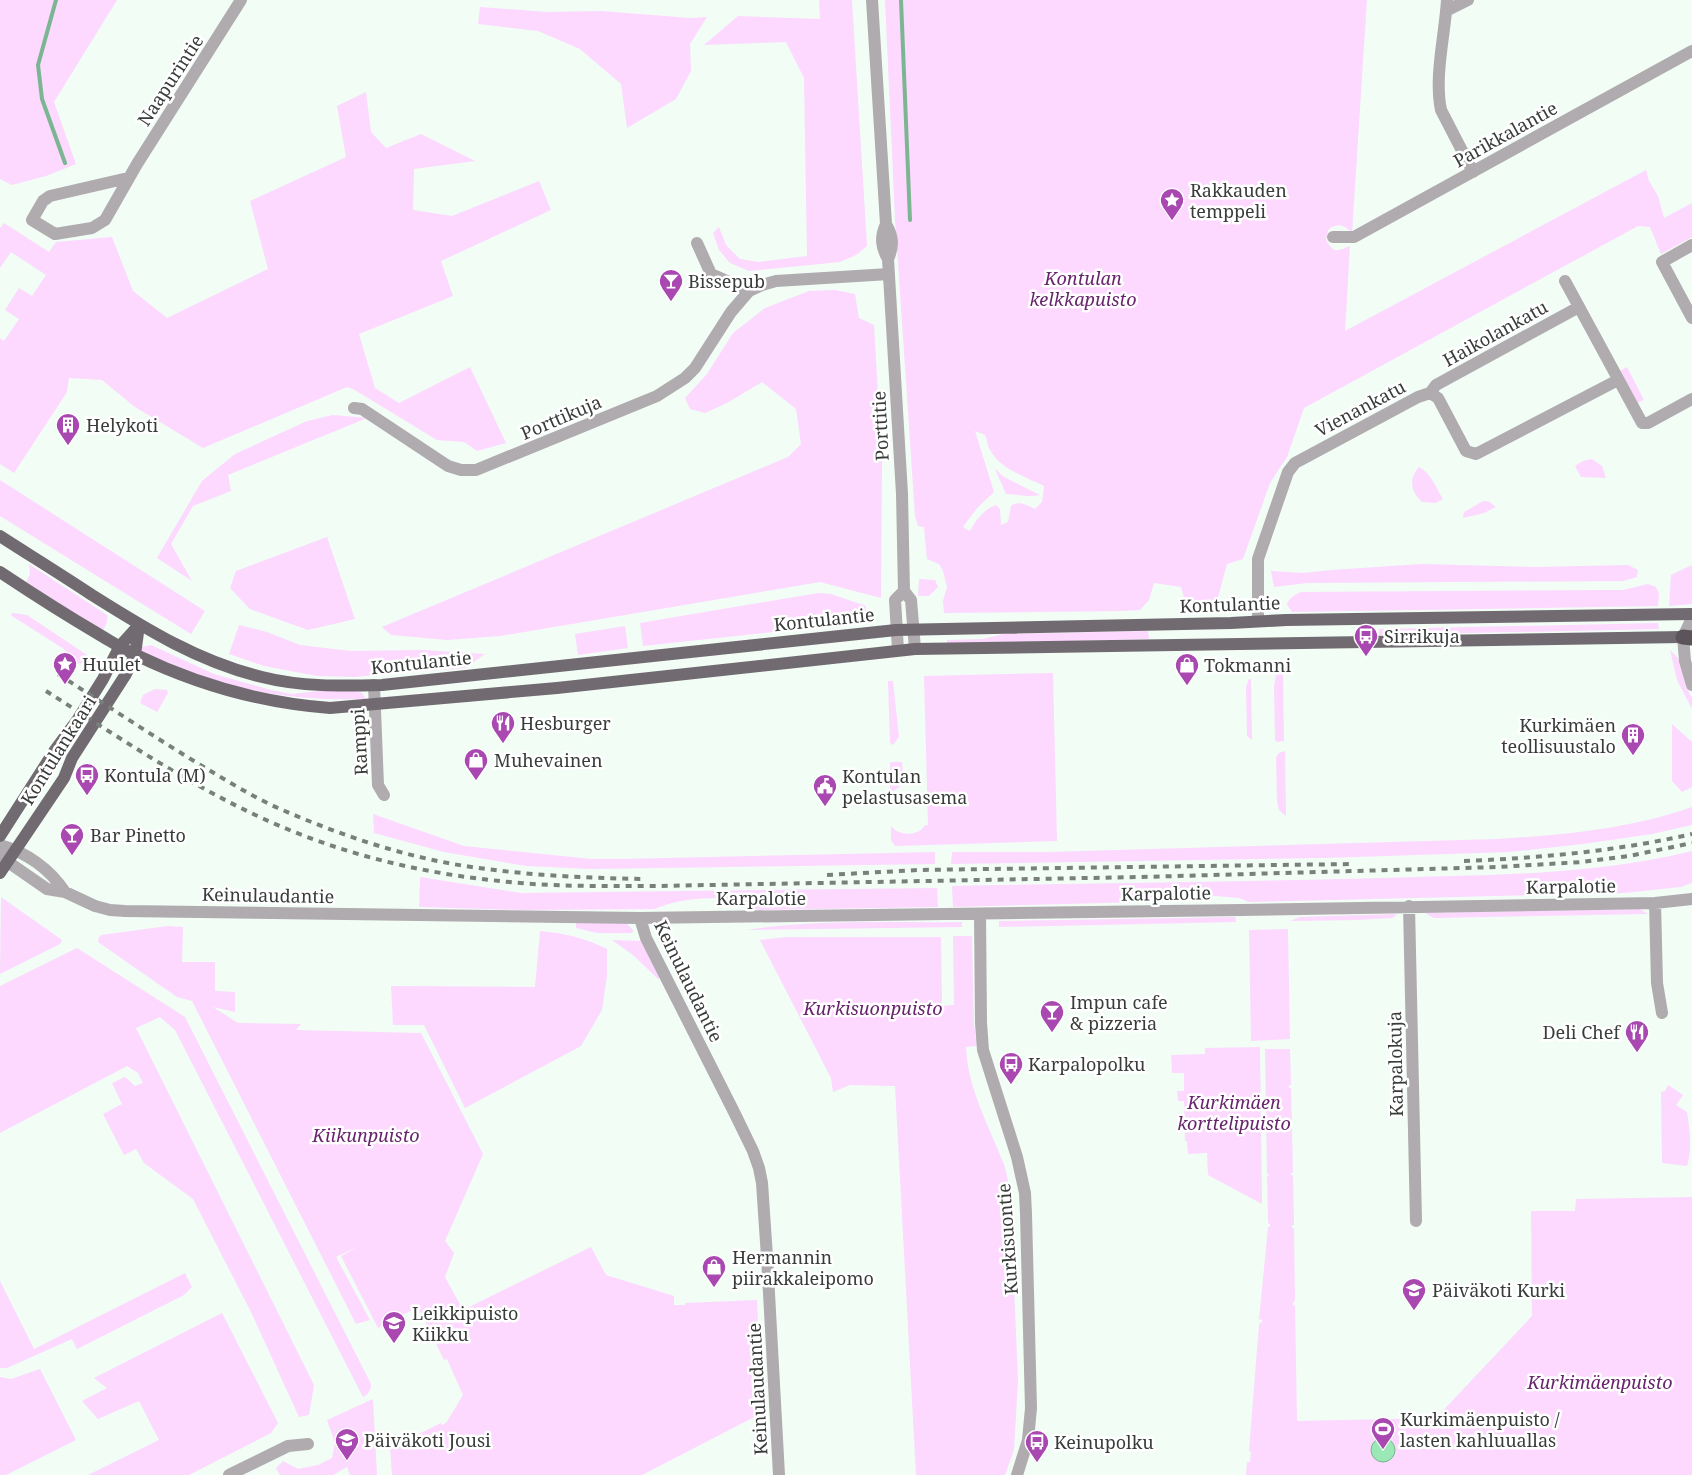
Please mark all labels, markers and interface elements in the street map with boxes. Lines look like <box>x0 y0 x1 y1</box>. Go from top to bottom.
street label: Naapurintie <box>132 30 208 130</box>
street label: Parikkalantie <box>1449 96 1561 172</box>
place label: Rakkauden temppeli <box>1190 178 1287 223</box>
place icon: Rakkauden temppeli <box>1159 187 1185 221</box>
park label: Kontulan kelkkapuisto <box>1029 266 1137 311</box>
bar icon: Bissepub <box>658 268 684 302</box>
place label: Bissepub <box>688 269 765 293</box>
street label: Haikolankatu <box>1438 294 1552 372</box>
street label: Vienankatu <box>1311 374 1410 442</box>
street label: Porttikuja <box>517 389 605 445</box>
street label: Porttitie <box>866 390 894 462</box>
building icon: Helykoti <box>55 412 81 446</box>
place label: Helykoti <box>86 413 159 437</box>
street label: Kontulantie <box>1179 590 1281 618</box>
street label: Kontulantie <box>772 602 876 636</box>
bus stop icon: Sirrikuja <box>1353 623 1379 657</box>
place label: Sirrikuja <box>1384 624 1460 648</box>
street label: Kontulantie <box>369 645 473 679</box>
place icon: Huulet <box>52 651 78 685</box>
place label: Huulet <box>82 652 141 676</box>
shop icon: Tokmanni <box>1174 652 1200 686</box>
place label: Tokmanni <box>1204 653 1291 677</box>
street label: Kontulankaari <box>15 691 101 809</box>
street label: Ramppi <box>345 708 373 776</box>
restaurant icon: Hesburger <box>490 710 516 744</box>
place label: Hesburger <box>520 711 611 735</box>
place label: Kurkimäen teollisuustalo <box>1501 713 1616 758</box>
building icon: Kurkimäen teollisuustalo <box>1620 722 1646 756</box>
shop icon: Muhevainen <box>463 747 489 781</box>
place label: Muhevainen <box>494 748 603 772</box>
bus stop icon: Kontula (M) <box>74 762 100 796</box>
place label: Kontula (M) <box>104 763 206 787</box>
place label: Kontulan pelastusasema <box>842 764 967 809</box>
public building icon: Kontulan pelastusasema <box>812 773 838 807</box>
bar icon: Bar Pinetto <box>59 822 85 856</box>
place label: Bar Pinetto <box>90 823 186 847</box>
street label: Karpalotie <box>1526 873 1616 899</box>
street label: Karpalotie <box>1121 880 1211 906</box>
street label: Keinulaudantie <box>202 882 334 908</box>
street label: Karpalotie <box>716 886 806 910</box>
street label: Keinulaudantie <box>649 916 729 1046</box>
place label: Impun cafe & pizzeria <box>1070 990 1168 1035</box>
park label: Kurkisuonpuisto <box>802 996 943 1020</box>
bar icon: Impun cafe & pizzeria <box>1039 999 1065 1033</box>
street label: Karpalokuja <box>1382 1011 1408 1117</box>
restaurant icon: Deli Chef <box>1624 1019 1650 1053</box>
place label: Deli Chef <box>1543 1020 1621 1044</box>
bus stop icon: Karpalopolku <box>998 1051 1024 1085</box>
place label: Karpalopolku <box>1028 1052 1146 1076</box>
park label: Kurkimäen korttelipuisto <box>1177 1090 1291 1135</box>
park label: Kiikunpuisto <box>311 1123 420 1147</box>
street label: Kurkisuontie <box>991 1182 1023 1296</box>
place label: Hermannin piirakkaleipomo <box>732 1245 874 1290</box>
shop icon: Hermannin piirakkaleipomo <box>701 1254 727 1288</box>
school or university icon: Päiväkoti Kurki <box>1401 1277 1427 1311</box>
place label: Päiväkoti Kurki <box>1432 1278 1565 1302</box>
place label: Leikkipuisto Kiikku <box>412 1301 519 1346</box>
school or university icon: Leikkipuisto Kiikku <box>381 1310 407 1344</box>
street label: Keinulaudantie <box>742 1322 772 1456</box>
park label: Kurkimäenpuisto <box>1526 1370 1673 1394</box>
place label: Kurkimäenpuisto / lasten kahluuallas <box>1400 1407 1561 1452</box>
sports icon: Kurkimäenpuisto / lasten kahluuallas <box>1370 1416 1396 1450</box>
school or university icon: Päiväkoti Jousi <box>334 1427 360 1461</box>
place label: Päiväkoti Jousi <box>364 1428 491 1452</box>
bus stop icon: Keinupolku <box>1024 1429 1050 1463</box>
place label: Keinupolku <box>1054 1430 1154 1454</box>

